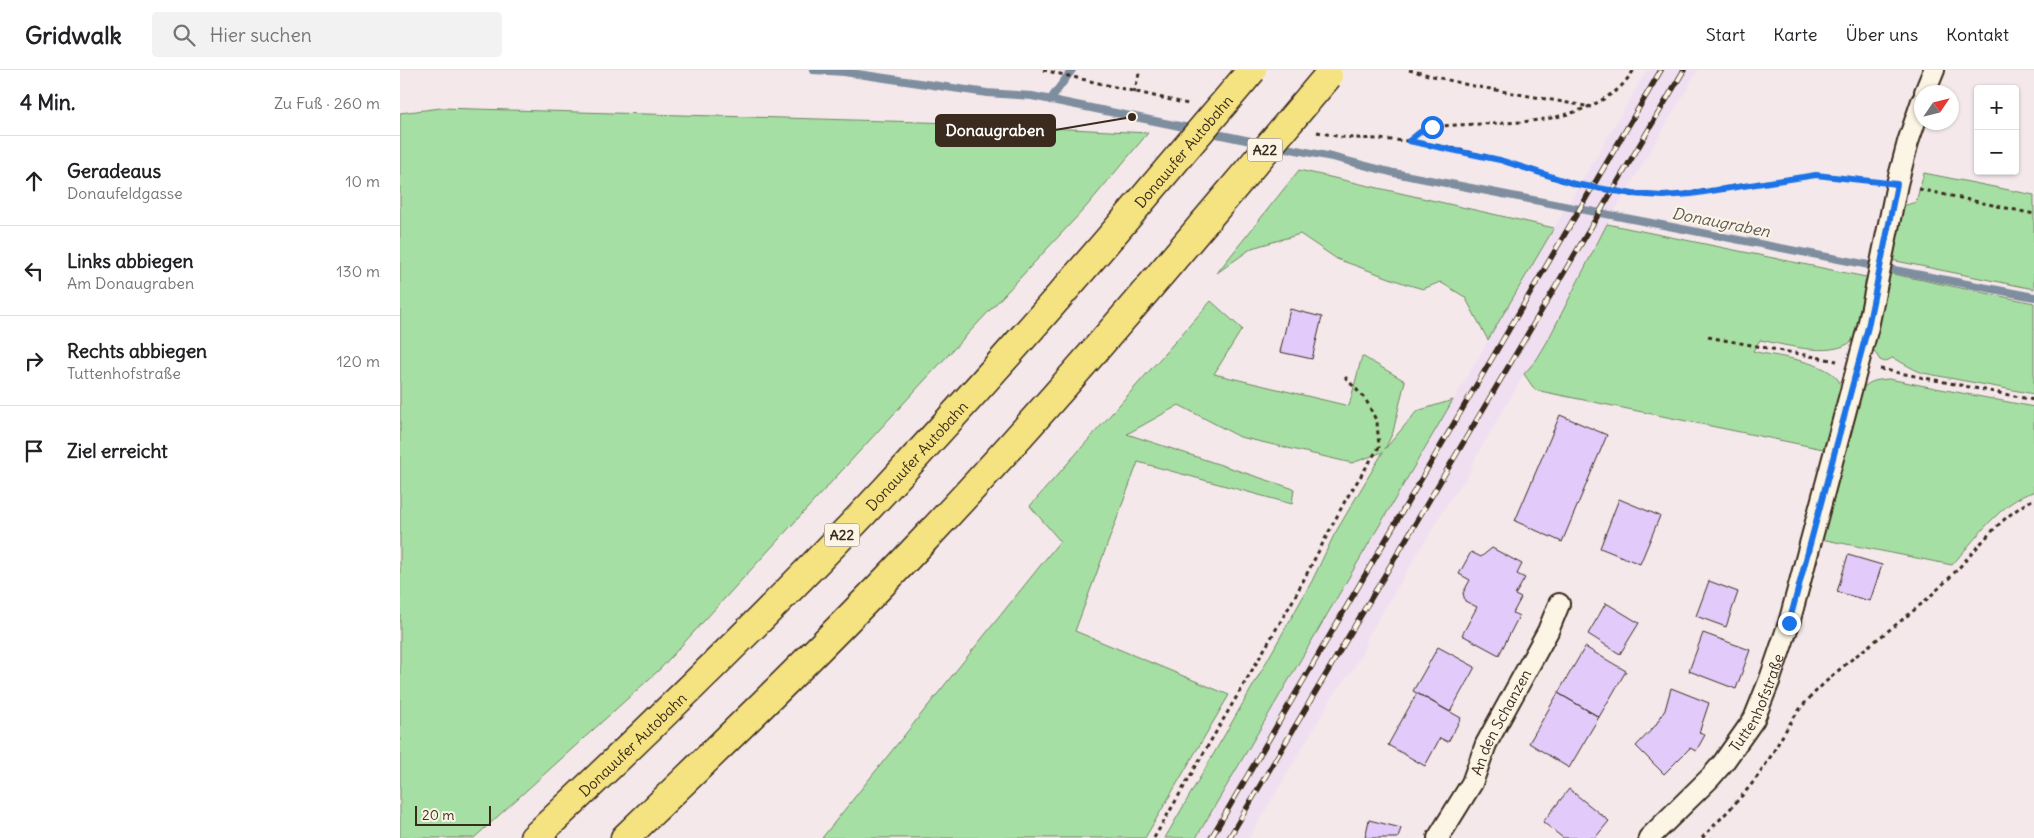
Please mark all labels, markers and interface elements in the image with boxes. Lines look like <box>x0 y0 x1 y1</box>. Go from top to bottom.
search box <box>152 12 502 57</box>
text: Gridwalk <box>25 20 122 50</box>
icon: search <box>170 21 198 49</box>
text: Hier suchen <box>210 23 312 47</box>
text: Start <box>1706 23 1745 46</box>
text: Karte <box>1773 23 1818 46</box>
text: Über uns <box>1846 23 1918 46</box>
text: Kontakt <box>1946 23 2009 46</box>
north arrow <box>1914 85 1959 130</box>
map controls <box>1974 85 2019 175</box>
button: + <box>1974 85 2019 130</box>
text: 4 Min. <box>20 89 75 116</box>
street label: Donauufer Autobahn <box>1130 91 1237 212</box>
text: Zu Fuß · 260 m <box>274 93 380 113</box>
callout: Donaugraben <box>936 115 1055 146</box>
route start <box>1421 116 1444 139</box>
text: Donaugraben <box>945 120 1045 141</box>
button: − <box>1974 130 2019 175</box>
road number: A22 <box>1248 138 1282 162</box>
text: Geradeaus <box>67 159 161 183</box>
icon: ahead <box>20 167 48 195</box>
text: 10 m <box>345 171 380 191</box>
text: Donaufeldgasse <box>67 183 183 203</box>
water label: Donaugraben <box>1670 203 1772 241</box>
text: Links abbiegen <box>67 249 194 273</box>
icon: left <box>20 257 48 285</box>
text: 130 m <box>336 261 380 281</box>
text: Am Donaugraben <box>67 273 194 293</box>
text: Rechts abbiegen <box>67 339 207 363</box>
icon: right <box>20 347 48 375</box>
text: 120 m <box>337 351 380 371</box>
text: Tuttenhofstraße <box>67 363 181 383</box>
street label: Donauufer Autobahn <box>861 397 972 514</box>
icon: arrive <box>20 437 48 465</box>
text: Ziel erreicht <box>67 439 168 463</box>
road number: A22 <box>824 524 860 546</box>
route end <box>1778 612 1801 635</box>
street label: Tuttenhofstraße <box>1725 651 1787 755</box>
street label: An den Schanzen <box>1466 665 1535 778</box>
street label: Donauufer Autobahn <box>575 688 691 800</box>
scale bar <box>415 803 491 826</box>
text: 20 m <box>422 806 455 824</box>

